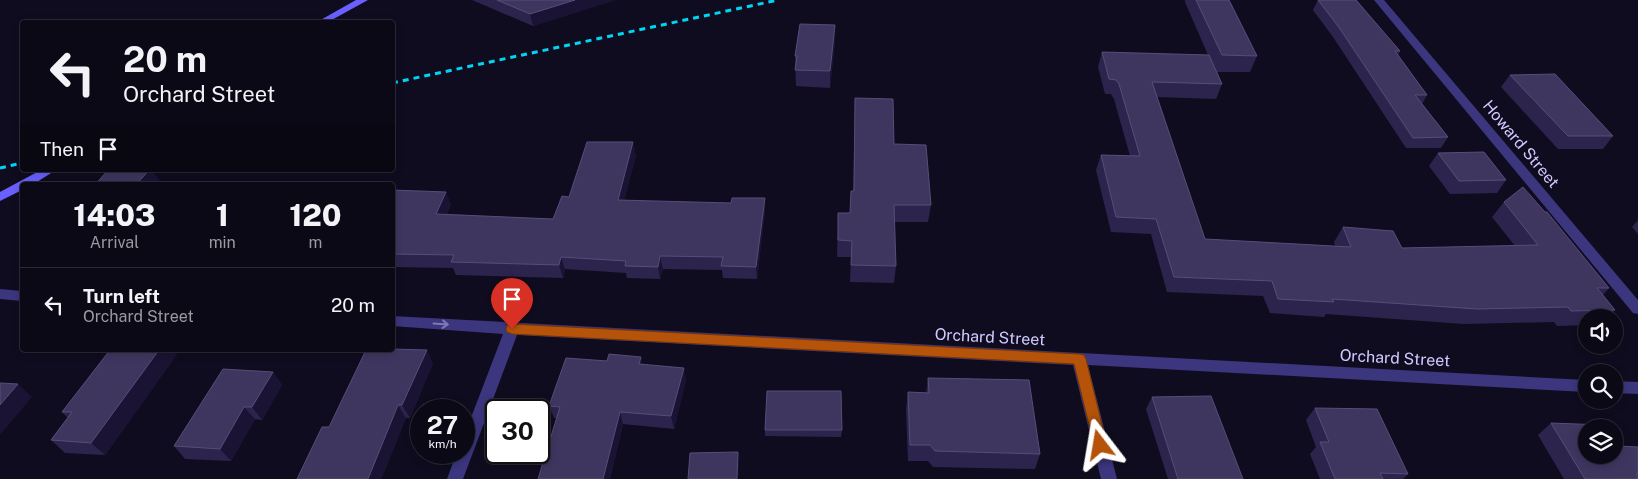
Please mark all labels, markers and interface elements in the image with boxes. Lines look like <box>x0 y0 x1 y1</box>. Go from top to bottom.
text: 20 m <box>123 39 207 80</box>
icon: left <box>40 40 105 105</box>
text: Orchard Street <box>123 81 275 107</box>
street label: Howard Street <box>1479 96 1563 192</box>
icon: arrive <box>94 135 122 163</box>
text: Then <box>40 138 84 160</box>
text: 14:03 <box>73 197 155 233</box>
text: 1 <box>216 197 229 233</box>
text: 120 <box>289 197 342 233</box>
text: Arrival <box>90 233 139 252</box>
text: min <box>209 233 236 252</box>
text: m <box>308 233 322 252</box>
pin <box>491 278 533 329</box>
text: Turn left <box>83 285 160 307</box>
icon: arrive <box>498 285 526 313</box>
icon: left <box>40 291 68 319</box>
text: 20 m <box>331 294 375 316</box>
text: Orchard Street <box>83 307 194 326</box>
map controls <box>1578 309 1623 464</box>
button: sound <box>1578 309 1623 354</box>
one-way arrow <box>433 319 449 329</box>
street label: Orchard Street <box>934 325 1046 349</box>
street label: Orchard Street <box>1339 346 1451 370</box>
button: search <box>1578 364 1623 409</box>
speed limit sign: 30 <box>485 399 550 464</box>
text: 27 <box>427 410 458 440</box>
position arrow <box>1073 418 1125 470</box>
button: layers <box>1578 419 1623 464</box>
text: km/h <box>428 437 457 451</box>

